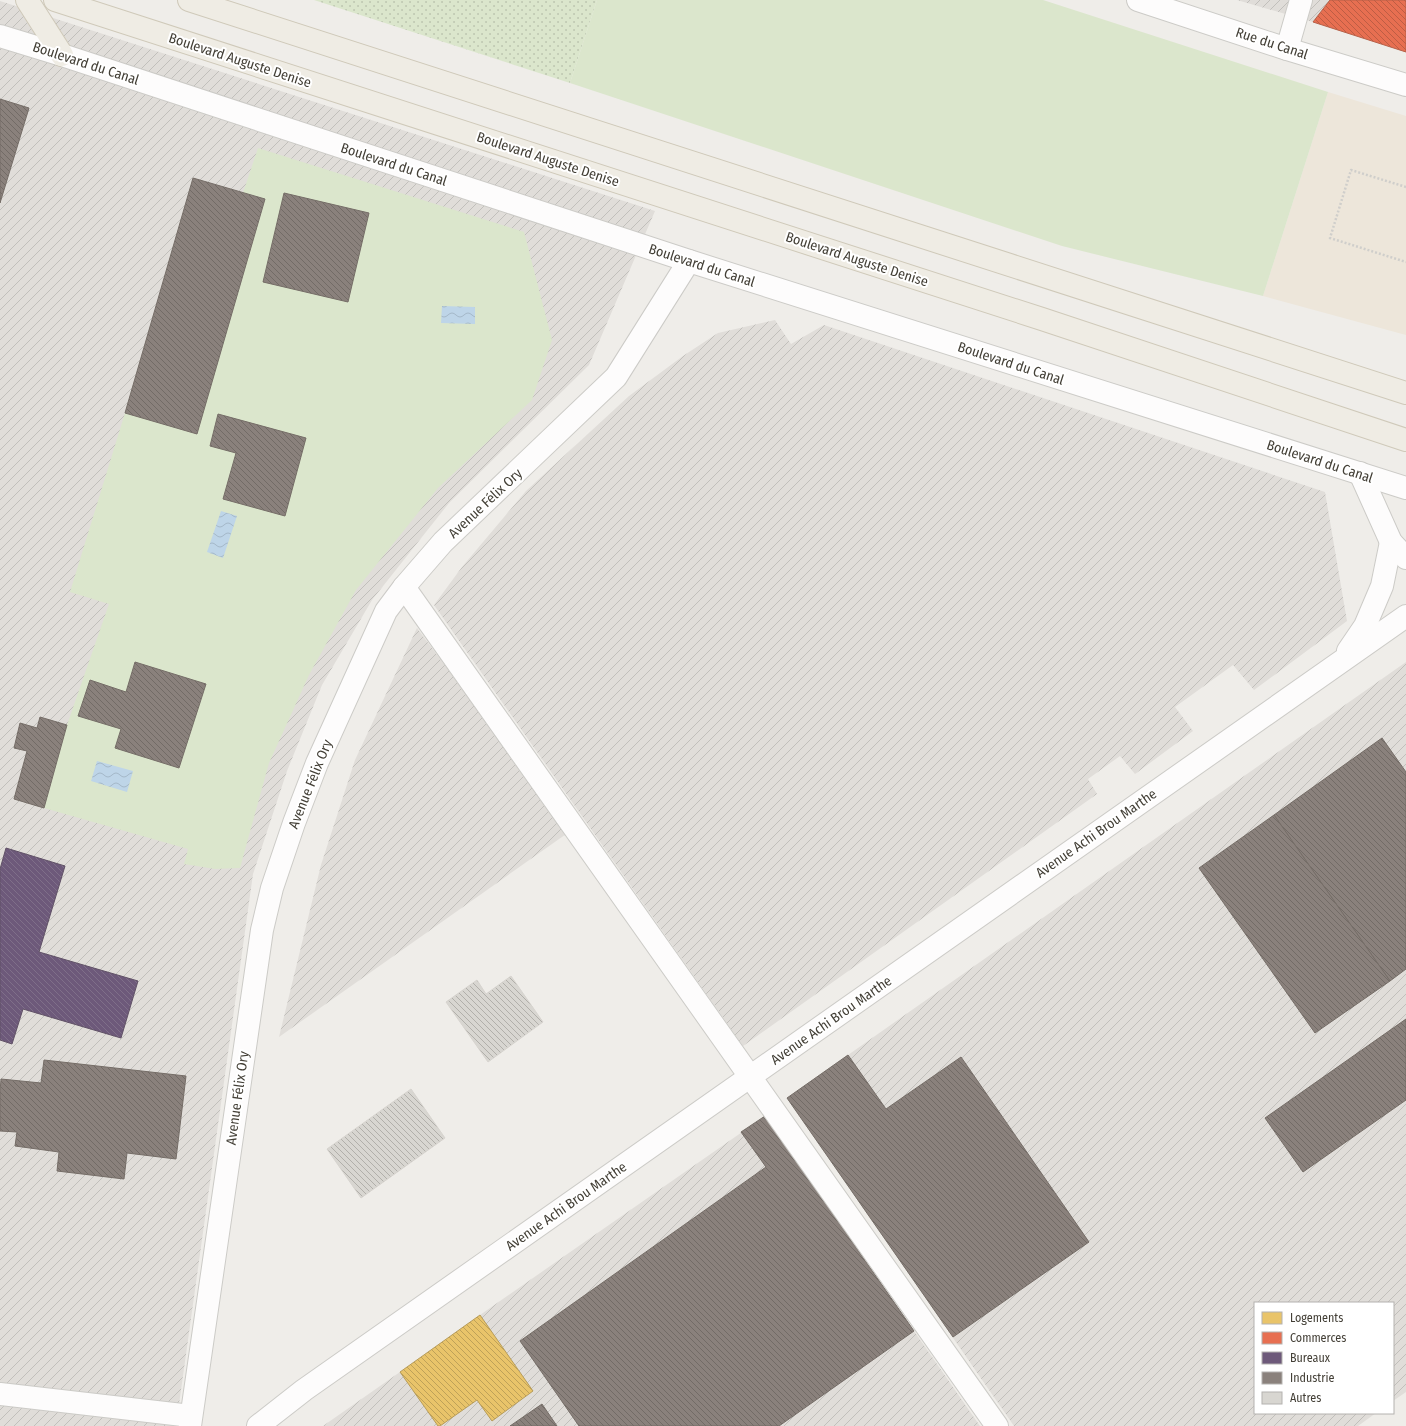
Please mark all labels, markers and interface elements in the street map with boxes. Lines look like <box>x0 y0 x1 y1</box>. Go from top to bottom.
street label: Rue du Canal <box>1234 24 1310 63</box>
street label: Boulevard Auguste Denise <box>166 29 313 92</box>
street label: Boulevard du Canal <box>31 38 141 89</box>
street label: Boulevard Auguste Denise <box>474 128 621 191</box>
street label: Boulevard du Canal <box>339 139 449 190</box>
street label: Boulevard Auguste Denise <box>783 228 930 291</box>
street label: Boulevard du Canal <box>647 240 757 291</box>
street label: Boulevard du Canal <box>956 338 1066 389</box>
street label: Boulevard du Canal <box>1265 436 1375 487</box>
street label: Avenue Félix Ory <box>445 464 526 542</box>
street label: Avenue Félix Ory <box>285 737 336 831</box>
street label: Avenue Achi Brou Marthe <box>1033 785 1160 882</box>
street label: Avenue Achi Brou Marthe <box>768 972 895 1069</box>
street label: Avenue Félix Ory <box>223 1049 253 1146</box>
street label: Avenue Achi Brou Marthe <box>503 1158 630 1255</box>
legend <box>1254 1302 1394 1414</box>
text: Logements <box>1290 1311 1343 1325</box>
text: Commerces <box>1290 1331 1346 1345</box>
text: Bureaux <box>1290 1351 1331 1365</box>
text: Industrie <box>1290 1371 1334 1385</box>
text: Autres <box>1290 1391 1321 1405</box>

